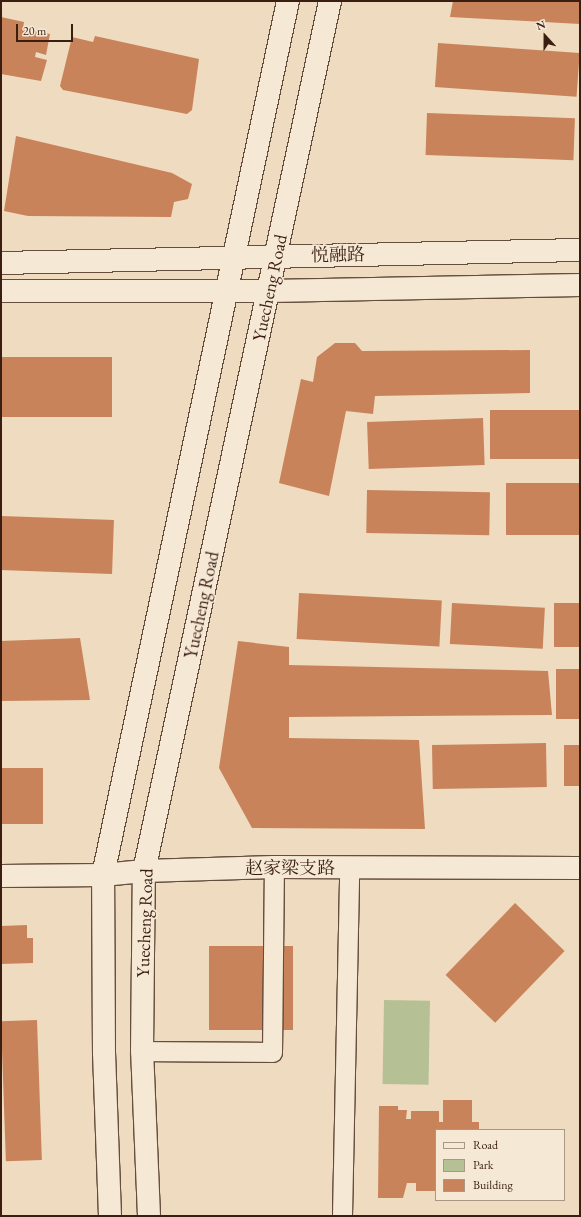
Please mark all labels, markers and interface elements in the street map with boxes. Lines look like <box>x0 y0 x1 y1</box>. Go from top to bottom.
scale bar <box>18 16 75 42</box>
north arrow <box>525 16 565 56</box>
text: N <box>534 17 547 33</box>
text: 20 m <box>23 23 46 39</box>
street label: Yuecheng Road <box>248 232 292 344</box>
street label: 悦融路 <box>311 244 365 266</box>
street label: Yuecheng Road <box>180 549 224 661</box>
street label: 赵家梁支路 <box>245 857 335 879</box>
street label: Yuecheng Road <box>132 868 158 978</box>
legend <box>435 1129 565 1201</box>
text: Road <box>473 1137 498 1153</box>
text: Park <box>473 1157 493 1173</box>
text: Building <box>473 1177 513 1193</box>

